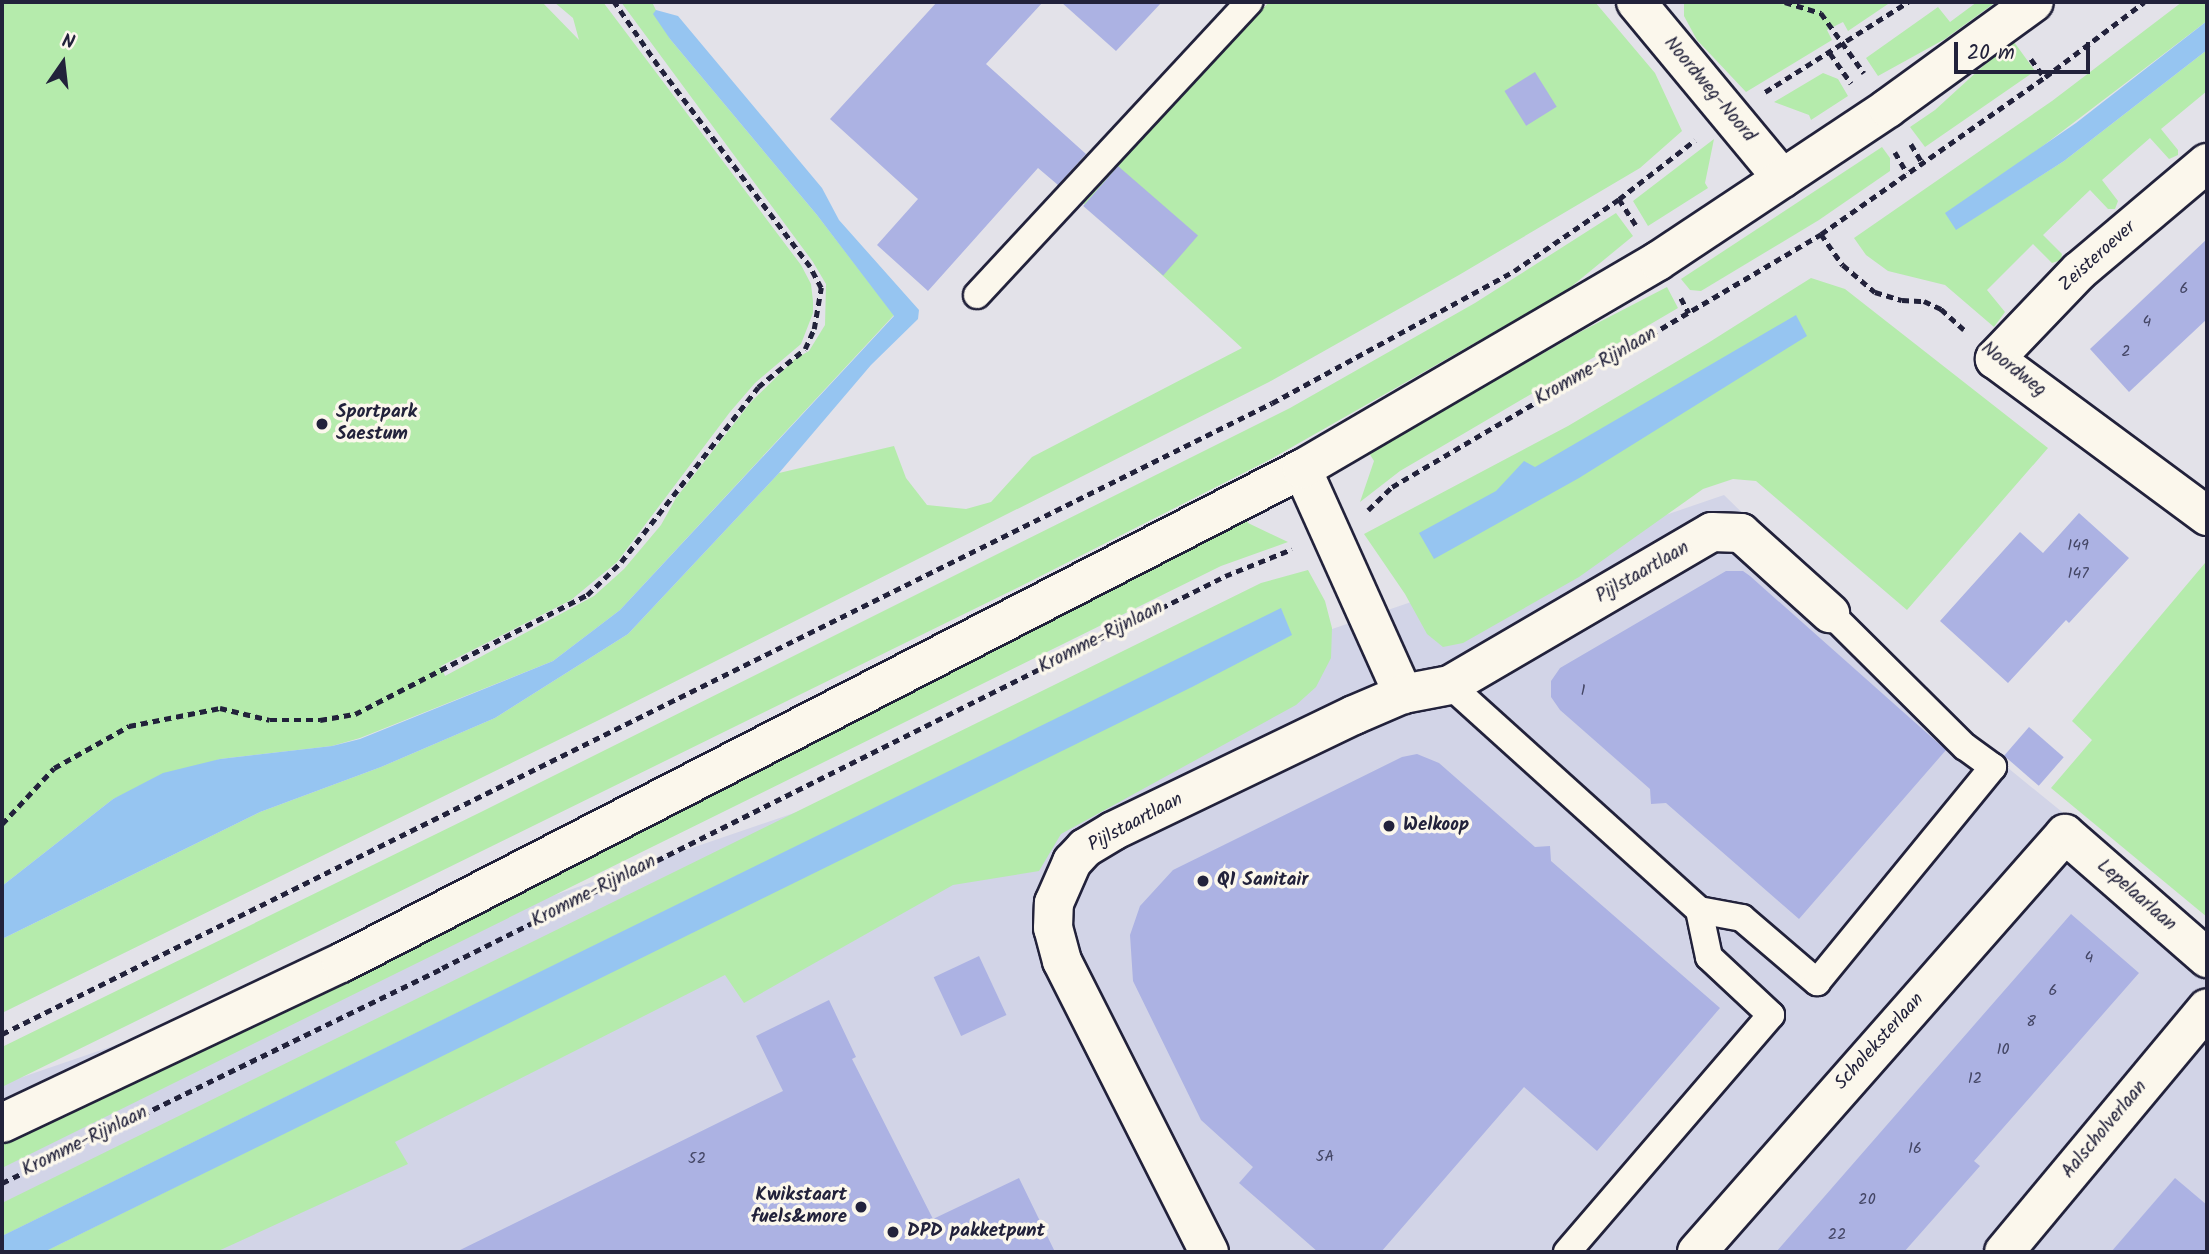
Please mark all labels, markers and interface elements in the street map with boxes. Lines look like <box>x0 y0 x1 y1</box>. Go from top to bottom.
text: N <box>59 27 78 59</box>
north arrow <box>28 28 98 98</box>
scale bar <box>1957 28 2094 72</box>
street label: Noordweg-Noord <box>1658 33 1760 147</box>
text: 20 m <box>1967 37 2015 70</box>
street label: Zeisteroever <box>2055 217 2141 297</box>
house number: 6 <box>2180 279 2188 299</box>
house number: 4 <box>2143 312 2151 332</box>
street label: Kromme-Rijnlaan <box>1531 323 1661 411</box>
street label: Noordweg <box>1976 338 2050 402</box>
house number: 2 <box>2121 342 2131 362</box>
place label: Sportpark Saestum <box>336 402 417 446</box>
marker: Sportpark Saestum <box>314 416 330 432</box>
house number: 149 <box>2067 536 2089 556</box>
street label: Pijlstaartlaan <box>1592 537 1694 609</box>
house number: 147 <box>2067 564 2089 584</box>
street label: Kromme-Rijnlaan <box>1035 597 1167 679</box>
house number: 1 <box>1580 681 1586 701</box>
street label: Pijlstaartlaan <box>1085 789 1187 857</box>
place label: Welkoop <box>1403 815 1469 837</box>
marker: Welkoop <box>1381 818 1397 834</box>
street label: Kromme-Rijnlaan <box>528 851 660 933</box>
street label: Lepelaarlaan <box>2092 855 2180 937</box>
place label: Q1 Sanitair <box>1217 870 1308 892</box>
marker: Q1 Sanitair <box>1195 873 1211 889</box>
house number: 4 <box>2085 948 2093 968</box>
house number: 6 <box>2049 981 2057 1001</box>
street label: Scholeksterlaan <box>1831 989 1929 1095</box>
house number: 8 <box>2026 1012 2036 1032</box>
house number: 10 <box>1996 1040 2010 1060</box>
house number: 12 <box>1968 1069 1982 1089</box>
street label: Aalscholverlaan <box>2058 1076 2152 1184</box>
street label: Kromme-Rijnlaan <box>19 1102 151 1182</box>
house number: 16 <box>1908 1139 1922 1159</box>
house number: 5A <box>1316 1147 1334 1167</box>
house number: 52 <box>688 1149 706 1169</box>
place label: Kwikstaart fuels&more <box>751 1185 847 1229</box>
house number: 20 <box>1858 1190 1876 1210</box>
marker: Kwikstaart fuels&more <box>853 1199 869 1215</box>
place label: DPD pakketpunt <box>907 1221 1045 1243</box>
marker: DPD pakketpunt <box>885 1224 901 1240</box>
house number: 22 <box>1828 1225 1846 1245</box>

